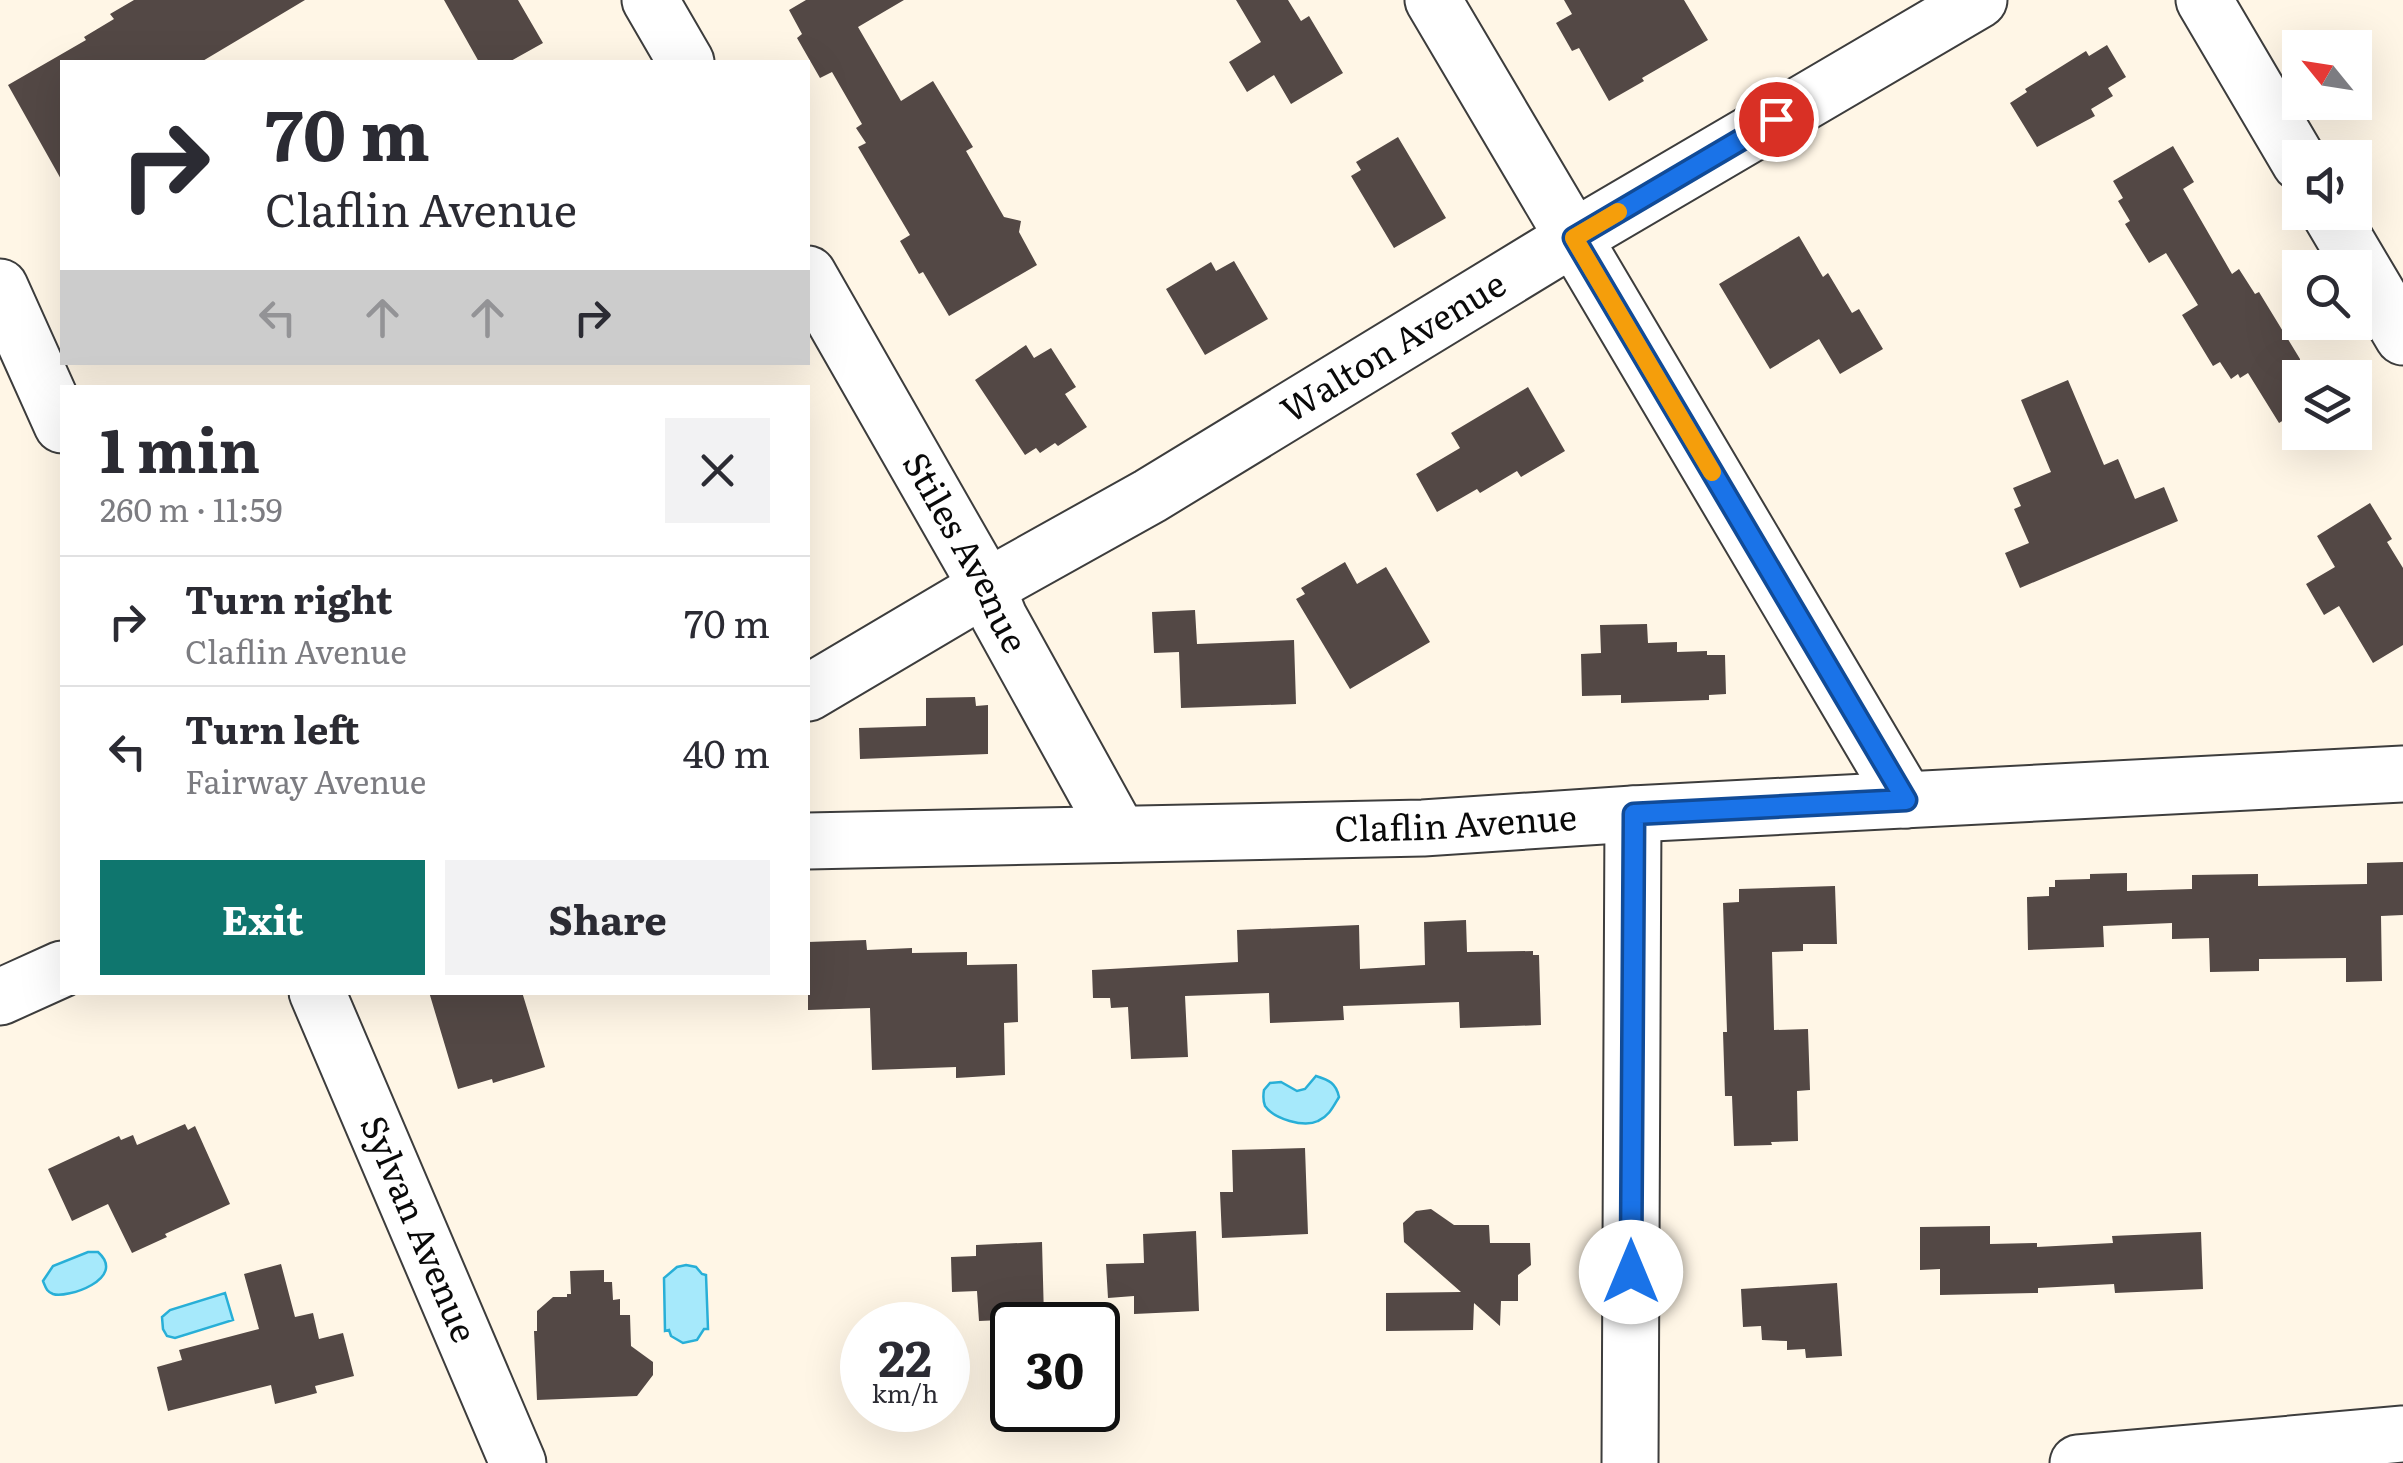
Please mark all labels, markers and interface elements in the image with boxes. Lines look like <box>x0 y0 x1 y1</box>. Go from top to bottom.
north arrow <box>2282 30 2372 120</box>
map controls <box>2282 30 2372 450</box>
pin <box>1734 77 1819 162</box>
text: 70 m <box>265 79 430 183</box>
icon: arrive <box>1749 92 1804 147</box>
icon: right <box>100 100 230 230</box>
button: sound <box>2282 140 2372 230</box>
text: Claflin Avenue <box>265 174 577 241</box>
button: search <box>2282 250 2372 340</box>
street label: Walton Avenue <box>1270 256 1514 434</box>
icon: left <box>250 290 305 345</box>
icon: ahead <box>355 290 410 345</box>
icon: ahead <box>460 290 515 345</box>
icon: right <box>565 290 620 345</box>
button: layers <box>2282 360 2372 450</box>
text: 1 min <box>100 402 260 491</box>
button: close <box>665 418 770 523</box>
street label: Stiles Avenue <box>892 441 1043 661</box>
text: 260 m · 11:59 <box>100 484 283 532</box>
text: Turn right <box>185 569 392 626</box>
text: 70 m <box>684 593 770 650</box>
icon: right <box>100 594 155 649</box>
text: Claflin Avenue <box>185 626 407 674</box>
text: Turn left <box>185 699 360 756</box>
text: 40 m <box>683 723 770 780</box>
icon: left <box>100 724 155 779</box>
text: Fairway Avenue <box>185 756 426 804</box>
street label: Claflin Avenue <box>1334 789 1578 853</box>
button: Exit <box>100 860 425 975</box>
button: Share <box>445 860 770 975</box>
street label: Sylvan Avenue <box>350 1107 492 1350</box>
position arrow <box>1579 1220 1683 1324</box>
speed limit sign: 30 <box>990 1302 1120 1432</box>
text: 22 <box>878 1318 932 1392</box>
text: km/h <box>872 1374 938 1411</box>

